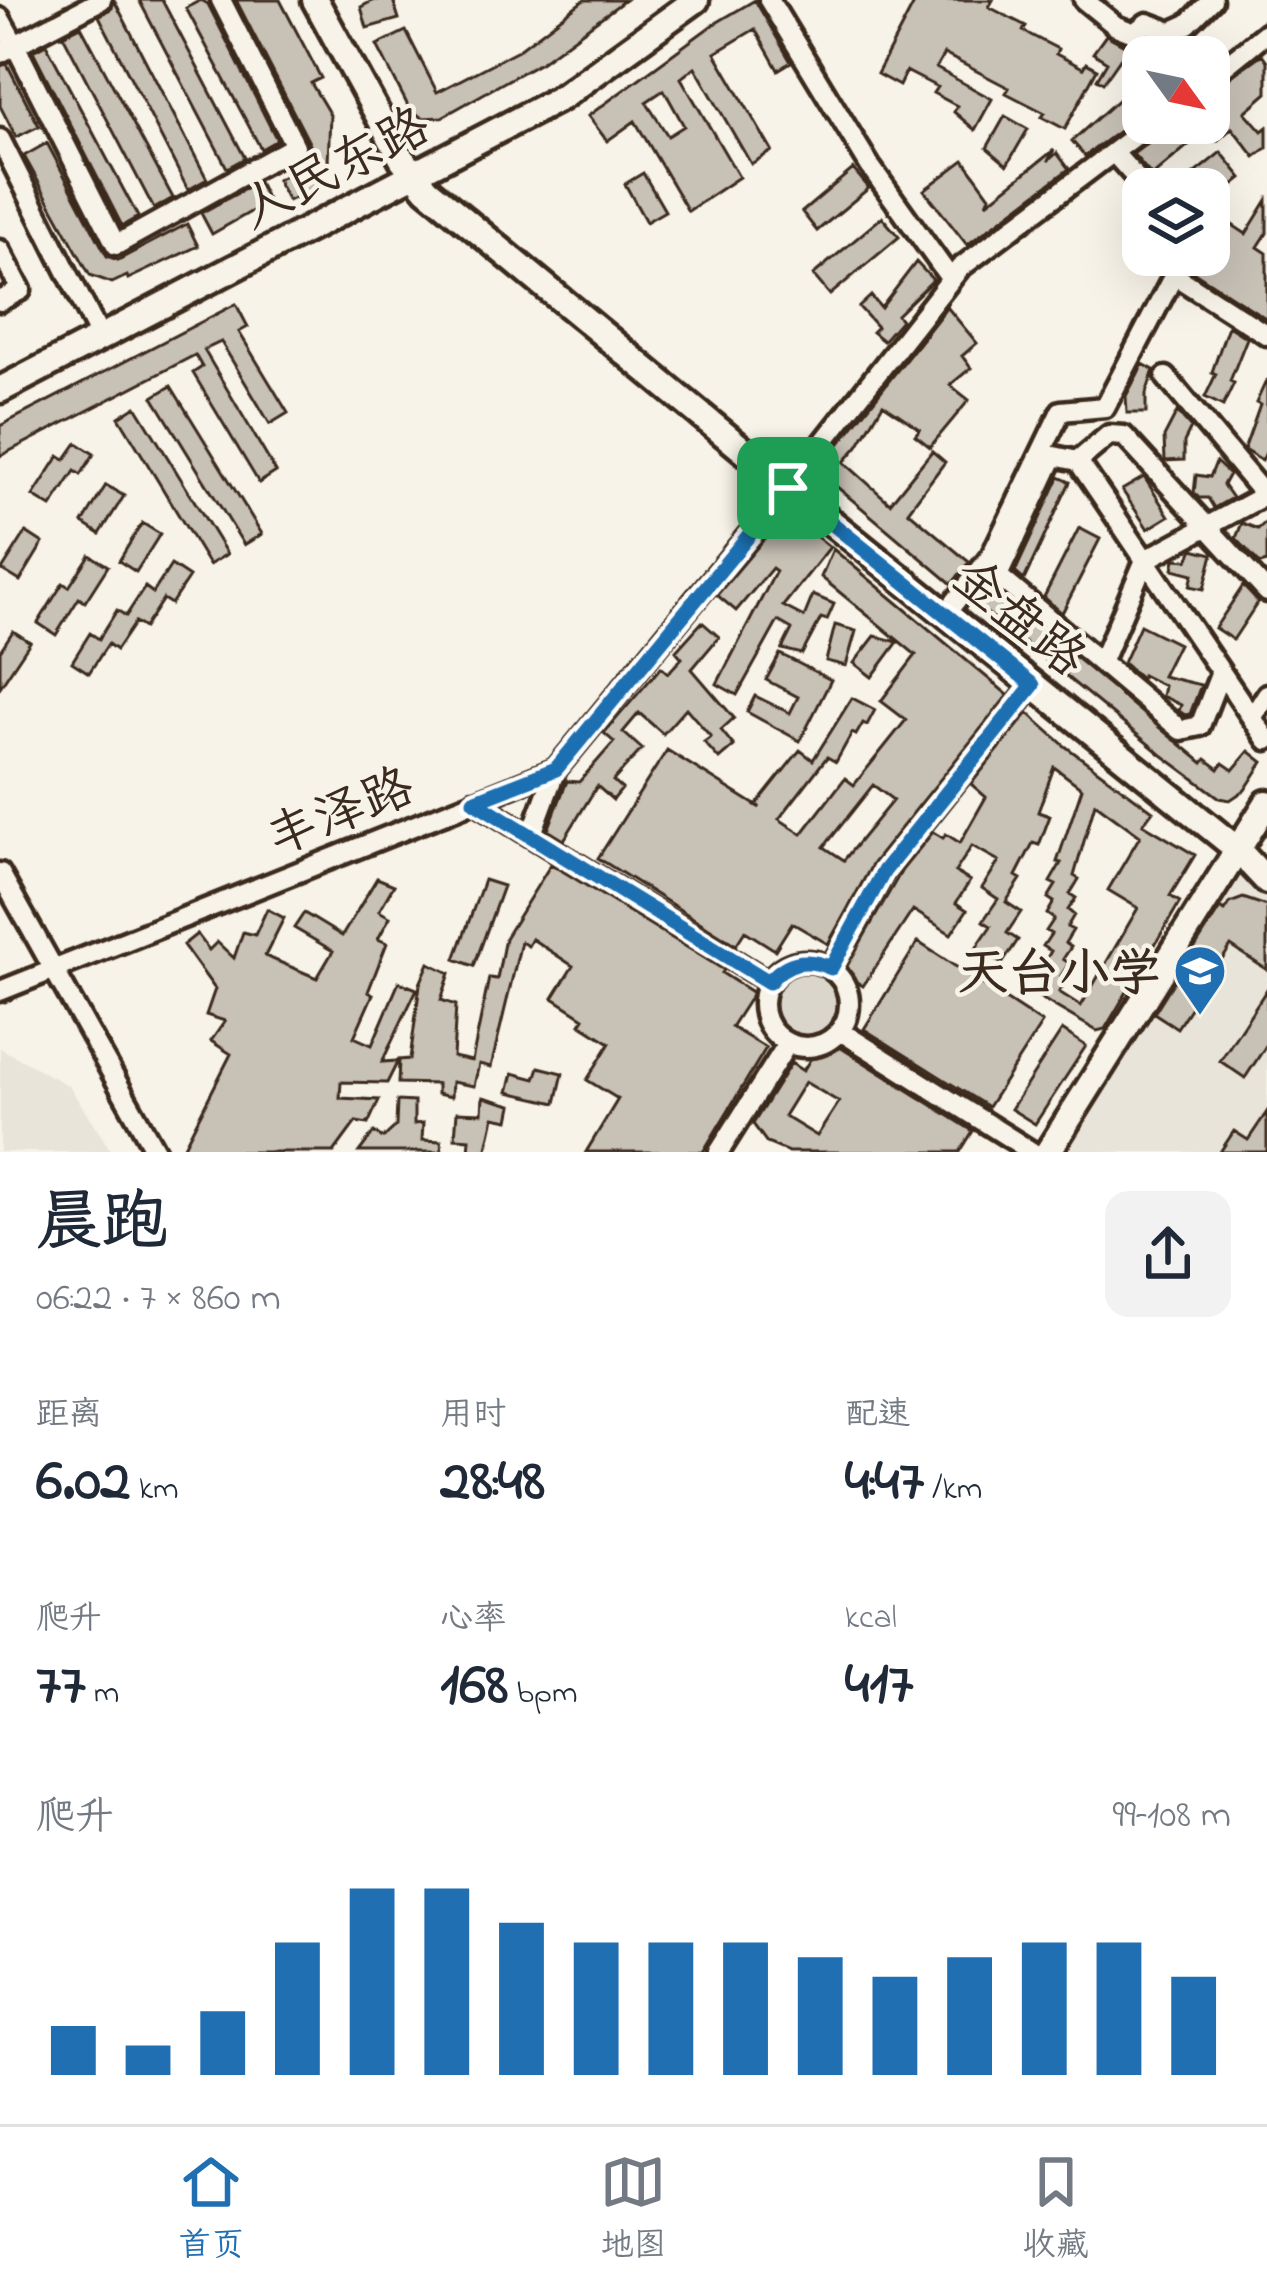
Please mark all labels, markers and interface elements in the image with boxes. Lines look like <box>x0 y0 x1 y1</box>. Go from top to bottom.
north arrow <box>1122 36 1230 144</box>
map controls <box>1122 36 1230 276</box>
street label: 人民东路 <box>229 91 444 251</box>
button: layers <box>1122 168 1230 276</box>
pin <box>737 437 839 539</box>
icon: arrive <box>755 455 821 521</box>
street label: 金盘路 <box>934 543 1101 698</box>
street label: 丰泽路 <box>256 752 426 879</box>
place label: 天台小学 <box>957 939 1161 1014</box>
school or university icon: 天台小学 <box>1172 943 1228 1017</box>
text: 晨跑 <box>36 1178 168 1274</box>
button: share <box>1105 1191 1231 1317</box>
text: 06:22 · 7 × 860 m <box>36 1271 281 1328</box>
text: 距离 <box>36 1392 102 1440</box>
text: 用时 <box>440 1392 506 1440</box>
text: 配速 <box>845 1392 911 1440</box>
text: 6.02 <box>36 1440 130 1527</box>
text: 28:48 <box>440 1440 545 1527</box>
text: 4:47 <box>845 1440 924 1527</box>
text: km <box>130 1466 179 1514</box>
text: /km <box>924 1466 982 1514</box>
text: kcal <box>845 1595 897 1643</box>
text: 爬升 <box>36 1596 102 1644</box>
text: 心率 <box>440 1596 506 1644</box>
text: 417 <box>845 1643 913 1730</box>
text: 77 <box>36 1644 85 1731</box>
text: 168 <box>440 1644 508 1731</box>
text: m <box>85 1670 119 1718</box>
text: bpm <box>508 1670 578 1718</box>
text: 99–108 m <box>1112 1788 1231 1845</box>
text: 爬升 <box>36 1790 114 1847</box>
tab: 首页 <box>178 2149 244 2271</box>
tab: 地图 <box>600 2149 666 2271</box>
tab: 收藏 <box>1023 2149 1089 2271</box>

